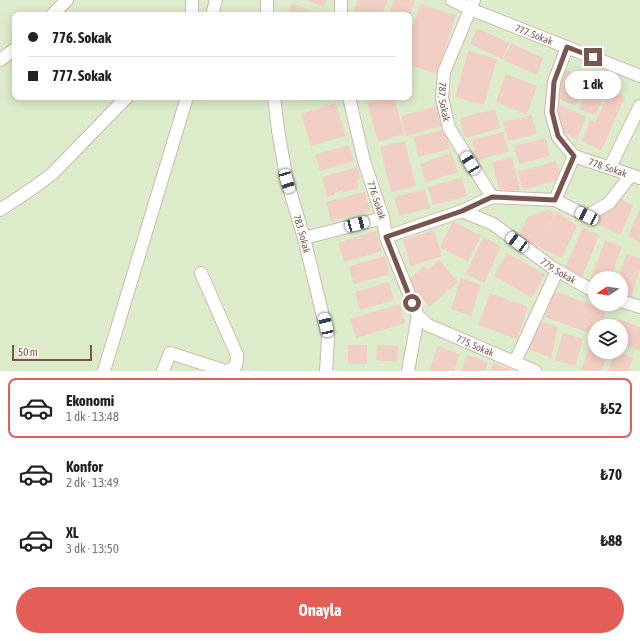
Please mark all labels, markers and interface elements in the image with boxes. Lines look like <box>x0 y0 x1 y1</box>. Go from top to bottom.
street label: 777. Sokak <box>514 22 555 47</box>
text: 776. Sokak <box>52 29 111 46</box>
route end <box>584 48 602 66</box>
text: 777. Sokak <box>52 67 111 84</box>
callout: 1 dk <box>565 71 621 99</box>
text: 1 dk <box>583 77 603 92</box>
street label: 787. Sokak <box>436 82 453 123</box>
car <box>459 150 481 176</box>
street label: 778. Sokak <box>587 156 629 179</box>
car <box>278 168 296 194</box>
street label: 776. Sokak <box>366 180 389 221</box>
car <box>574 205 600 227</box>
street label: 783. Sokak <box>292 213 313 255</box>
car <box>344 215 370 233</box>
car <box>504 230 530 254</box>
street label: 779. Sokak <box>539 255 579 286</box>
north arrow <box>588 271 628 311</box>
map controls <box>588 271 628 359</box>
route start <box>403 294 421 312</box>
car <box>317 312 335 338</box>
button: layers <box>588 319 628 359</box>
street label: 775. Sokak <box>455 332 496 358</box>
scale bar <box>12 343 92 362</box>
text: 50 m <box>18 346 38 358</box>
icon: car <box>18 390 54 426</box>
text: Ekonomi <box>66 392 114 409</box>
text: ₺52 <box>600 400 622 417</box>
text: 1 dk · 13:48 <box>66 409 119 424</box>
icon: car <box>18 456 54 492</box>
text: Konfor <box>66 458 103 475</box>
text: ₺70 <box>600 466 622 483</box>
text: 2 dk · 13:49 <box>66 475 119 490</box>
icon: car <box>18 522 54 558</box>
text: XL <box>66 524 79 541</box>
text: ₺88 <box>600 532 622 549</box>
text: 3 dk · 13:50 <box>66 541 119 556</box>
button: Onayla <box>16 587 624 633</box>

